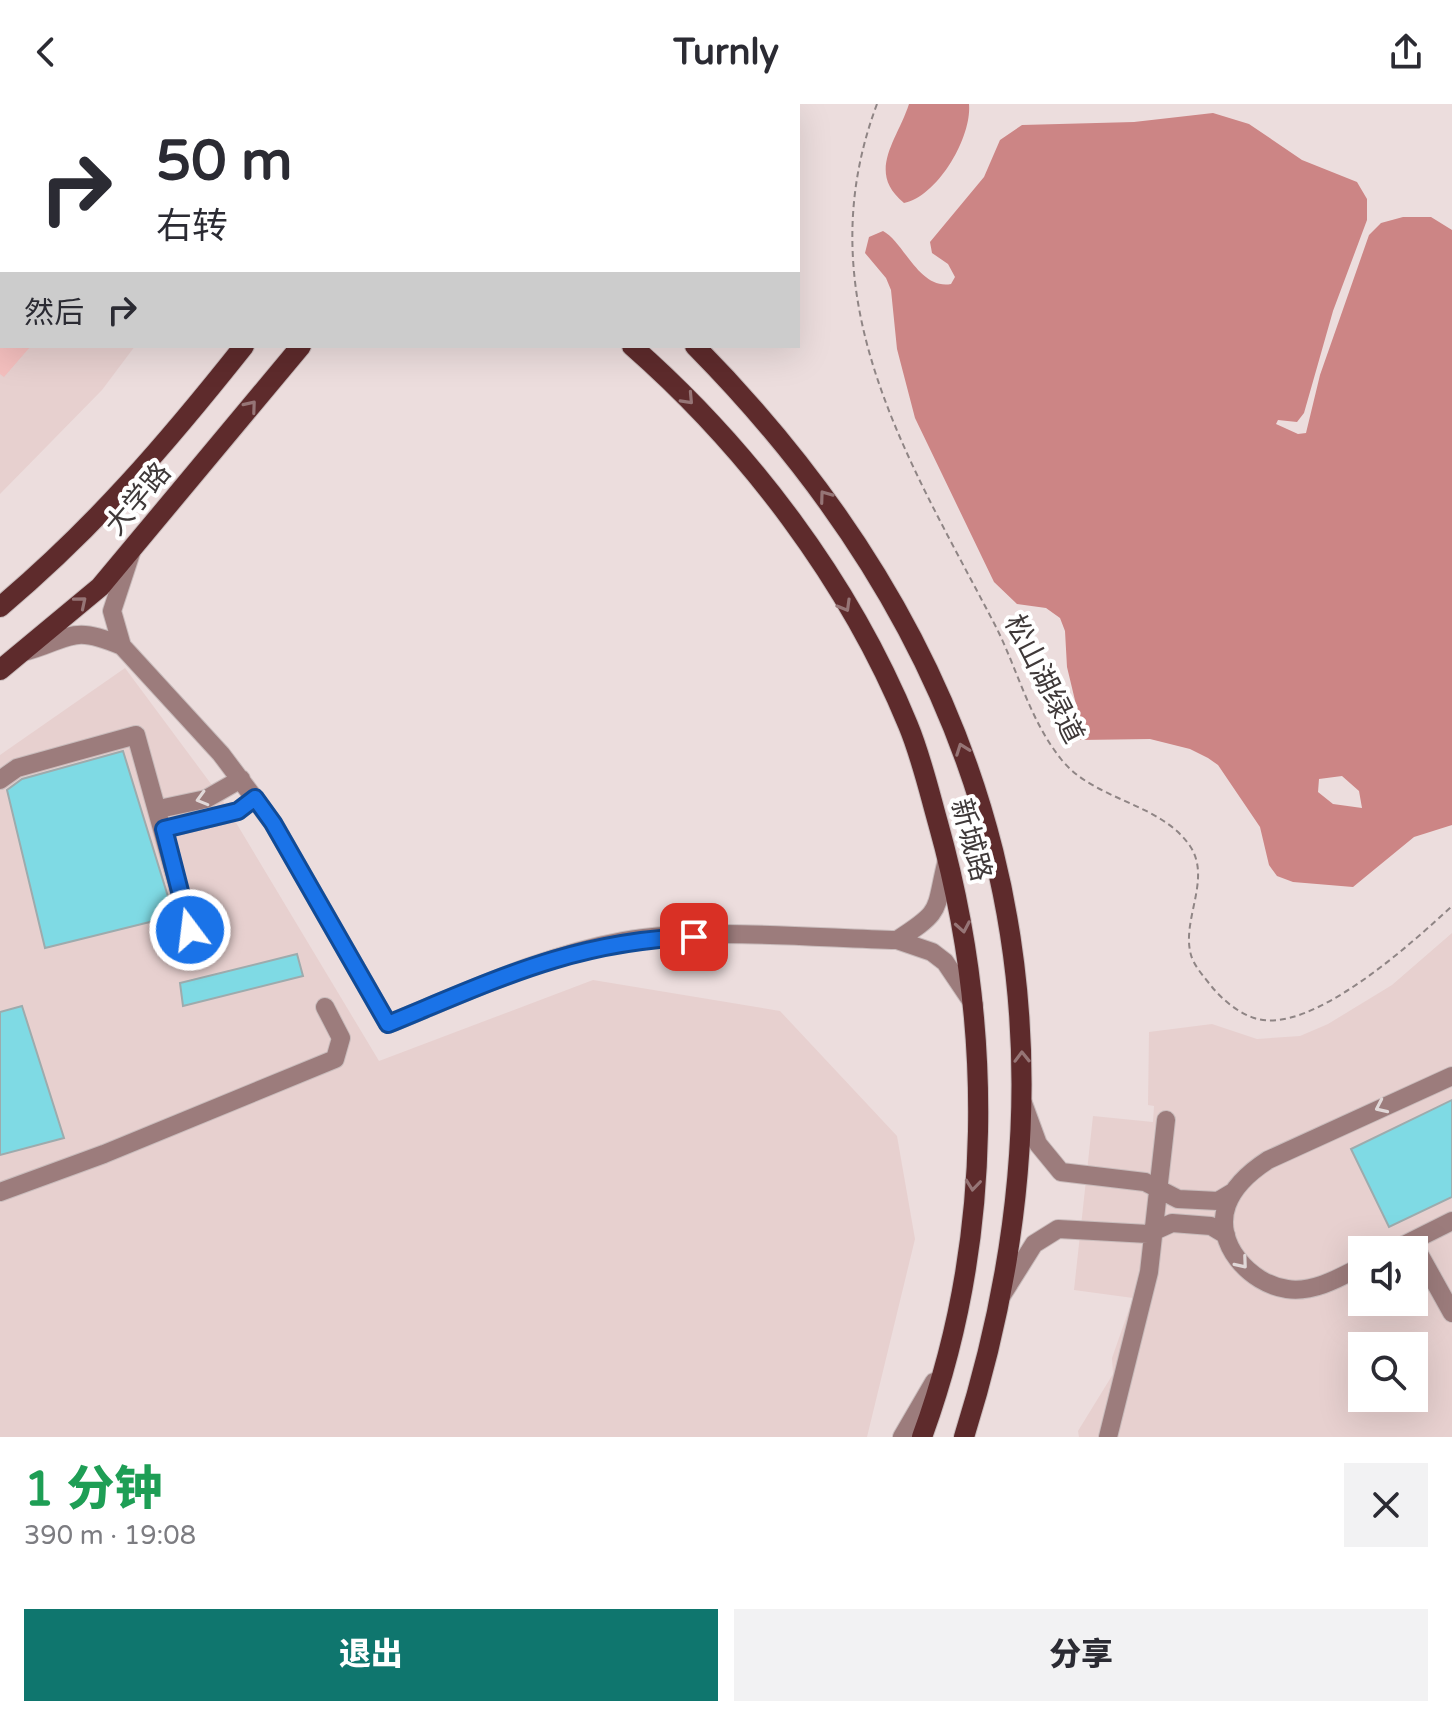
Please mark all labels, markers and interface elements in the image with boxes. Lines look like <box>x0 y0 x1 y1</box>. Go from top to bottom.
icon: back <box>24 30 68 74</box>
icon: share <box>1384 30 1428 74</box>
text: Turnly <box>673 31 779 74</box>
text: 50 m <box>156 128 292 195</box>
icon: right <box>24 136 128 240</box>
text: 右转 <box>156 205 228 248</box>
icon: right <box>100 288 144 332</box>
text: 然后 <box>24 295 84 332</box>
one-way arrow <box>679 390 693 405</box>
one-way arrow <box>241 401 256 415</box>
street label: 大学路 <box>98 456 178 542</box>
one-way arrow <box>820 491 835 505</box>
one-way arrow <box>72 597 86 612</box>
one-way arrow <box>836 598 851 612</box>
street label: 松山湖绿道 <box>997 609 1091 749</box>
one-way arrow <box>955 743 972 757</box>
one-way arrow <box>196 790 209 806</box>
street label: 新城路 <box>944 795 998 885</box>
position arrow <box>148 888 232 972</box>
pin <box>660 903 728 971</box>
icon: arrive <box>672 915 716 959</box>
one-way arrow <box>954 920 971 933</box>
one-way arrow <box>1013 1050 1030 1063</box>
one-way arrow <box>1374 1097 1389 1113</box>
one-way arrow <box>965 1179 982 1192</box>
map controls <box>1348 1236 1428 1412</box>
button: sound <box>1348 1236 1428 1316</box>
one-way arrow <box>1233 1254 1247 1269</box>
button: search <box>1348 1332 1428 1412</box>
text: 1 分钟 <box>24 1461 163 1519</box>
button: close <box>1344 1463 1428 1547</box>
text: 390 m · 19:08 <box>24 1520 196 1551</box>
button: 退出 <box>24 1609 718 1701</box>
button: 分享 <box>734 1609 1428 1701</box>

